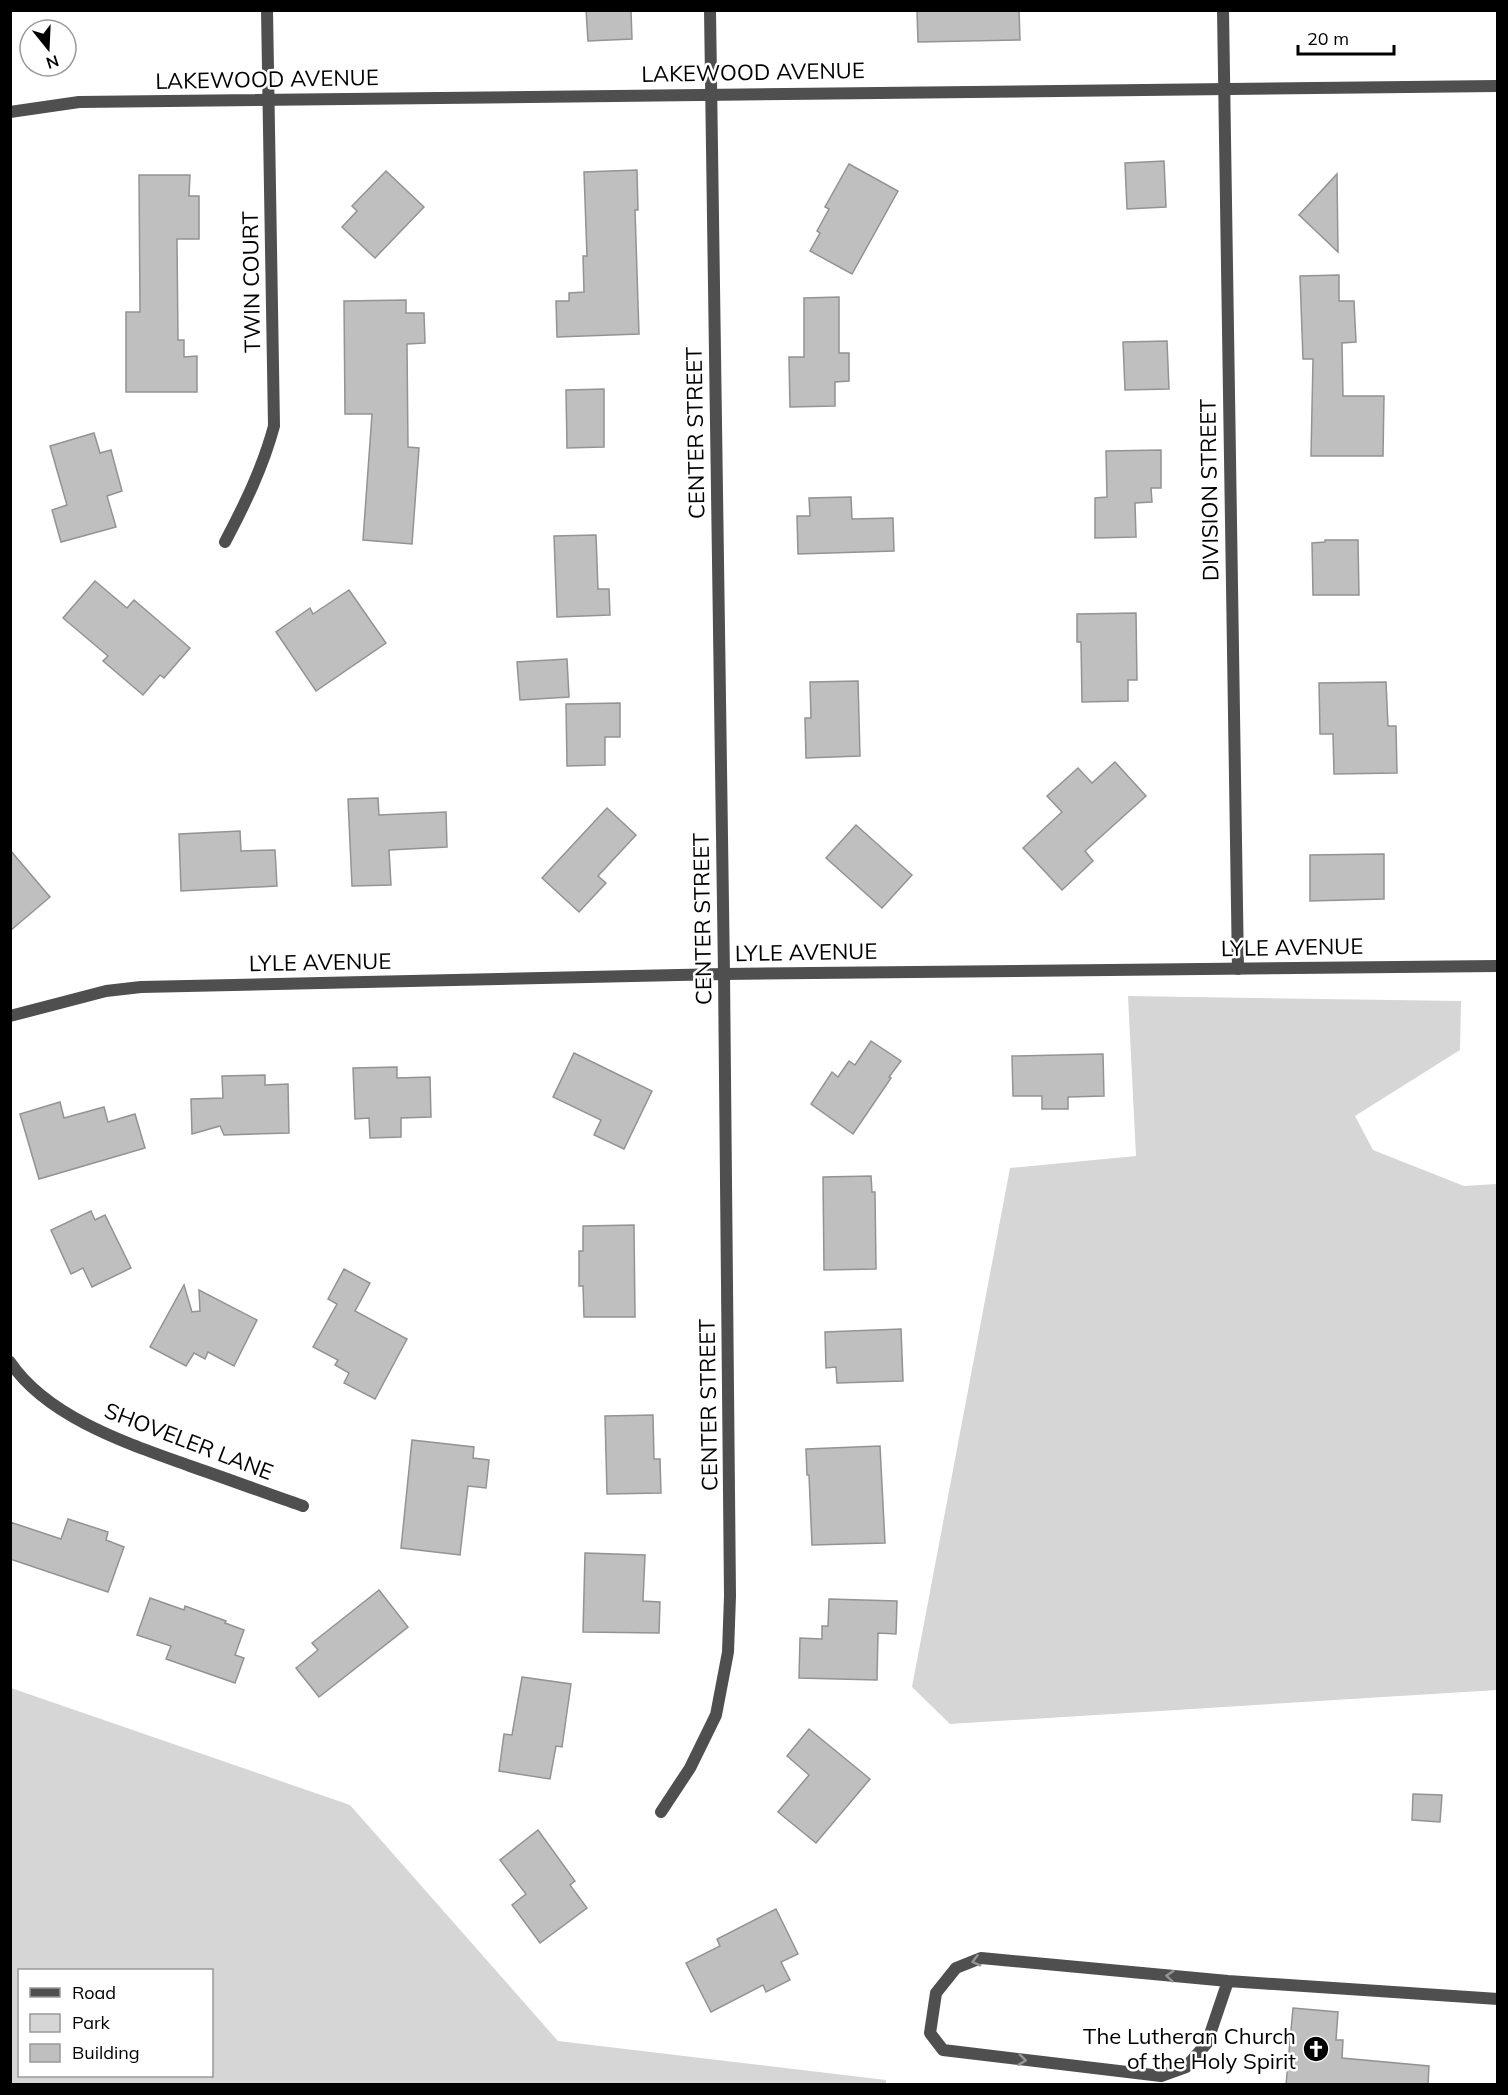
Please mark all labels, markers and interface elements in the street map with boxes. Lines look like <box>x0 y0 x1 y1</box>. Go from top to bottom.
north arrow <box>18 18 78 78</box>
scale bar <box>1298 18 1394 56</box>
text: 20 m <box>1307 27 1349 50</box>
text: N <box>44 51 61 74</box>
street label: LAKEWOOD AVENUE <box>641 56 865 88</box>
street label: LAKEWOOD AVENUE <box>155 63 379 95</box>
street label: TWIN COURT <box>236 211 266 353</box>
street label: CENTER STREET <box>679 347 711 519</box>
street label: DIVISION STREET <box>1193 399 1225 581</box>
street label: CENTER STREET <box>686 833 718 1005</box>
street label: LYLE AVENUE <box>1221 932 1363 962</box>
street label: LYLE AVENUE <box>735 937 877 967</box>
street label: LYLE AVENUE <box>249 947 391 977</box>
street label: CENTER STREET <box>692 1319 724 1491</box>
street label: SHOVELER LANE <box>101 1396 277 1486</box>
one-way arrow <box>971 1954 981 1967</box>
legend <box>18 1969 213 2077</box>
one-way arrow <box>1165 1970 1174 1983</box>
text: Road <box>72 1981 116 2004</box>
text: Park <box>72 2011 111 2034</box>
place label: The Lutheran Church of the Holy Spirit <box>1083 2022 1296 2075</box>
church icon: The Lutheran Church of the Holy Spirit <box>1301 2034 1331 2064</box>
text: Building <box>72 2041 140 2064</box>
one-way arrow <box>1017 2053 1027 2066</box>

